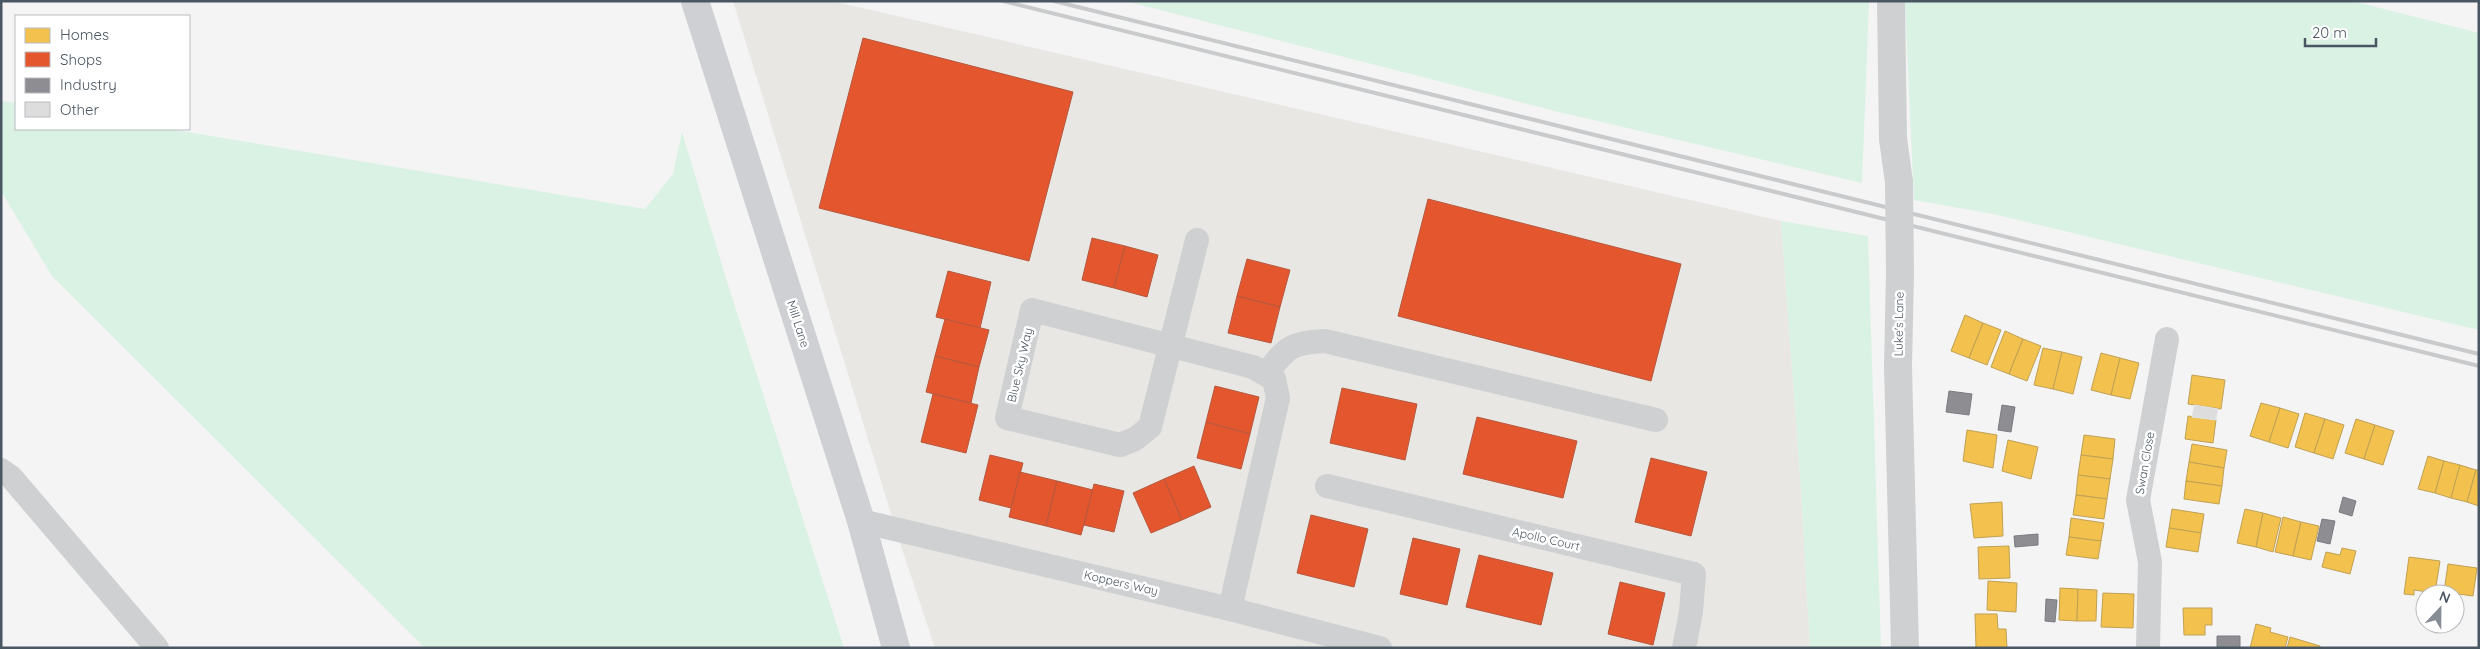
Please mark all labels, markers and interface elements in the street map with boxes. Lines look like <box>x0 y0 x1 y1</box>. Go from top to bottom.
legend <box>15 15 190 130</box>
scale bar <box>2305 15 2376 47</box>
text: 20 m <box>2312 23 2347 42</box>
text: Homes <box>60 25 109 44</box>
text: Shops <box>60 50 102 69</box>
text: Industry <box>60 75 117 94</box>
text: Other <box>60 100 100 119</box>
street label: Luke's Lane <box>1890 291 1907 356</box>
street label: Mill Lane <box>784 298 813 350</box>
street label: Blue Sky Way <box>1004 326 1035 404</box>
street label: Swan Close <box>2132 430 2157 495</box>
street label: Apollo Court <box>1511 523 1581 554</box>
street label: Koppers Way <box>1083 567 1160 598</box>
north arrow <box>2415 584 2465 634</box>
text: N <box>2437 587 2453 607</box>

